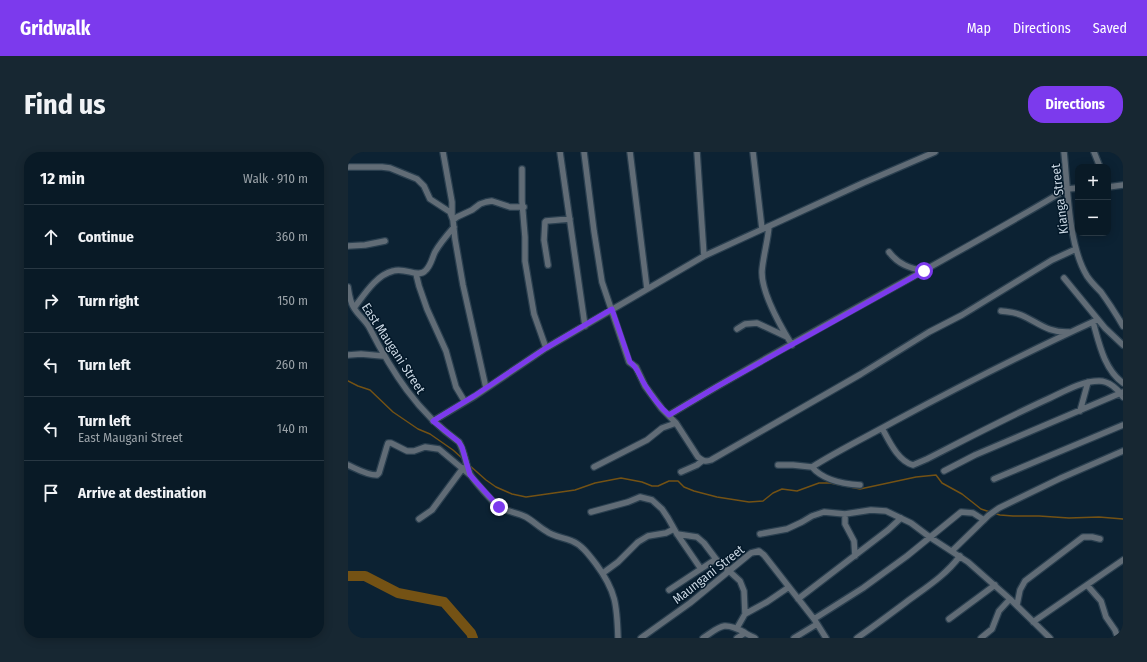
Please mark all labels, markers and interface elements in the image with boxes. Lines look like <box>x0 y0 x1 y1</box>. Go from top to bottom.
text: Gridwalk <box>20 17 90 40</box>
text: Map <box>967 20 991 37</box>
text: Directions <box>1013 20 1071 37</box>
text: Saved <box>1093 20 1127 37</box>
button: Directions <box>1028 86 1123 123</box>
text: Find us <box>24 88 106 121</box>
street label: Kianga Street <box>1048 162 1071 235</box>
map controls <box>1075 164 1111 236</box>
button: + <box>1075 164 1111 200</box>
text: 12 min <box>40 168 85 189</box>
text: Walk · 910 m <box>243 171 308 186</box>
button: − <box>1075 200 1111 236</box>
icon: ahead <box>40 226 62 248</box>
text: Continue <box>78 228 134 246</box>
text: 360 m <box>276 229 308 244</box>
route start <box>915 262 933 280</box>
icon: right <box>40 290 62 312</box>
text: Turn right <box>78 292 139 310</box>
text: 150 m <box>277 293 308 308</box>
street label: East Maugani Street <box>359 300 429 397</box>
icon: left <box>40 354 62 376</box>
text: Turn left <box>78 356 131 374</box>
text: 260 m <box>276 357 308 372</box>
text: Turn left <box>78 412 131 430</box>
icon: left <box>40 418 62 440</box>
text: 140 m <box>277 421 308 436</box>
text: East Maugani Street <box>78 430 183 445</box>
icon: arrive <box>40 482 62 504</box>
text: Arrive at destination <box>78 484 206 502</box>
route end <box>490 498 508 516</box>
street label: Maungani Street <box>670 541 748 607</box>

